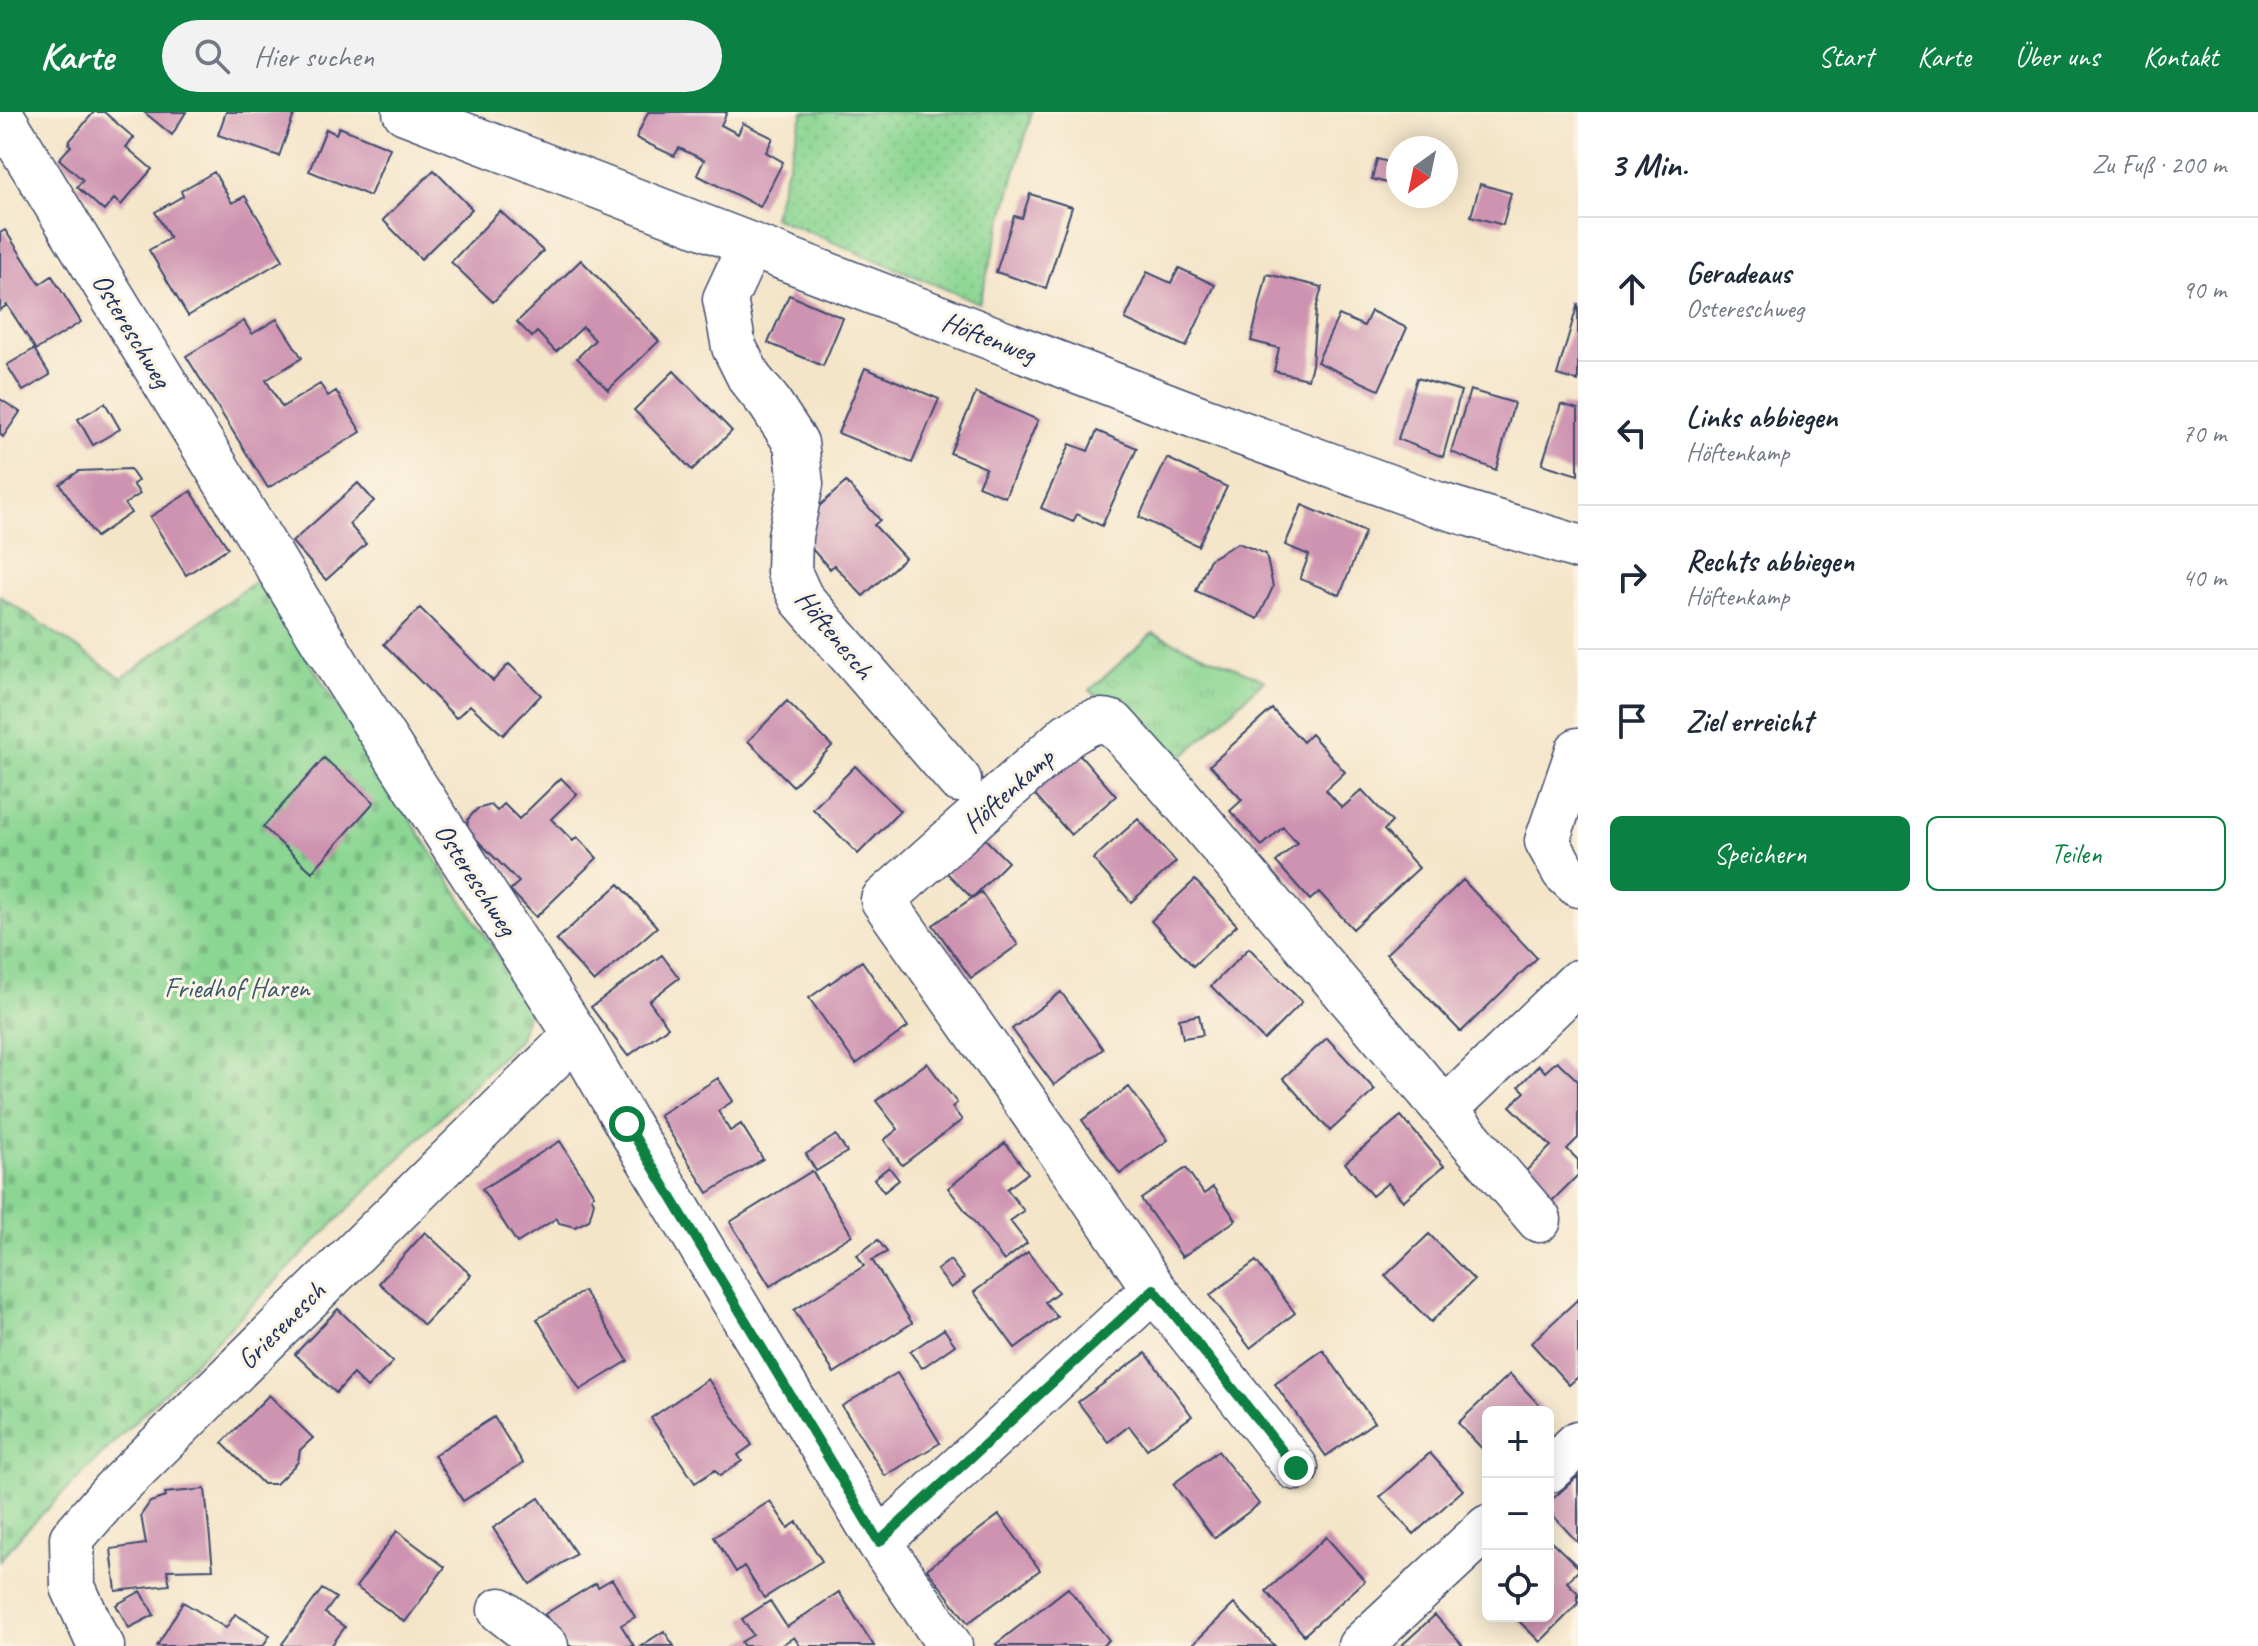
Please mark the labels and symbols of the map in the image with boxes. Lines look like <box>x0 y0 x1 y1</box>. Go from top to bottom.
north arrow <box>1386 136 1458 208</box>
street label: Ostereschweg <box>84 267 181 395</box>
street label: Höftenweg <box>937 303 1043 371</box>
street label: Höftenesch <box>788 582 883 688</box>
street label: Höftenkamp <box>955 739 1062 840</box>
street label: Ostereschweg <box>427 816 526 943</box>
park label: Friedhof Haren <box>164 970 311 1005</box>
route start <box>609 1106 645 1142</box>
street label: Griesenesch <box>230 1273 333 1376</box>
route end <box>1278 1450 1314 1486</box>

